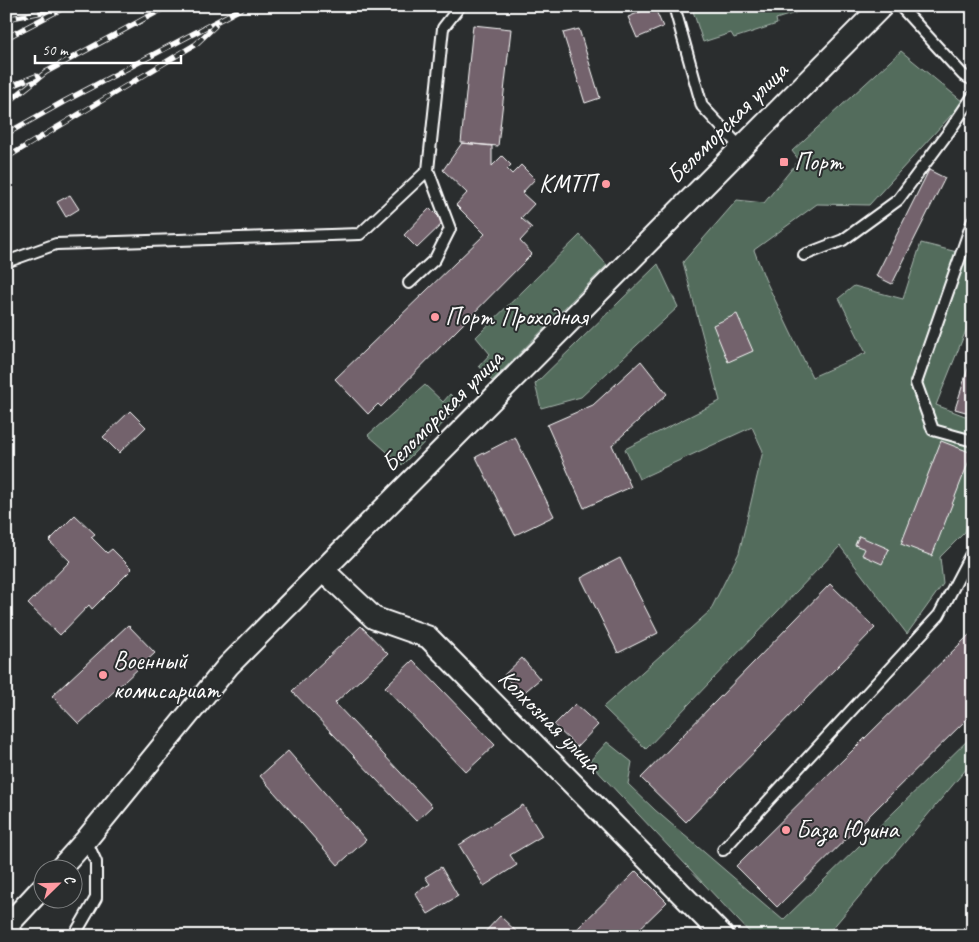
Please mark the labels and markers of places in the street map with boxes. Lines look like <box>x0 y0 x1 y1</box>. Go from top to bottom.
place label: Порт <box>794 146 844 178</box>
marker: Порт <box>778 156 790 168</box>
place label: КМТП <box>539 168 600 200</box>
marker: КМТП <box>600 178 612 190</box>
place label: Порт Проходная <box>445 301 590 333</box>
marker: Порт Проходная <box>429 311 441 323</box>
place label: Военный комисариат <box>113 645 222 706</box>
marker: Военный комисариат <box>97 669 109 681</box>
place label: База Юзина <box>796 814 900 847</box>
marker: База Юзина <box>780 824 792 836</box>

